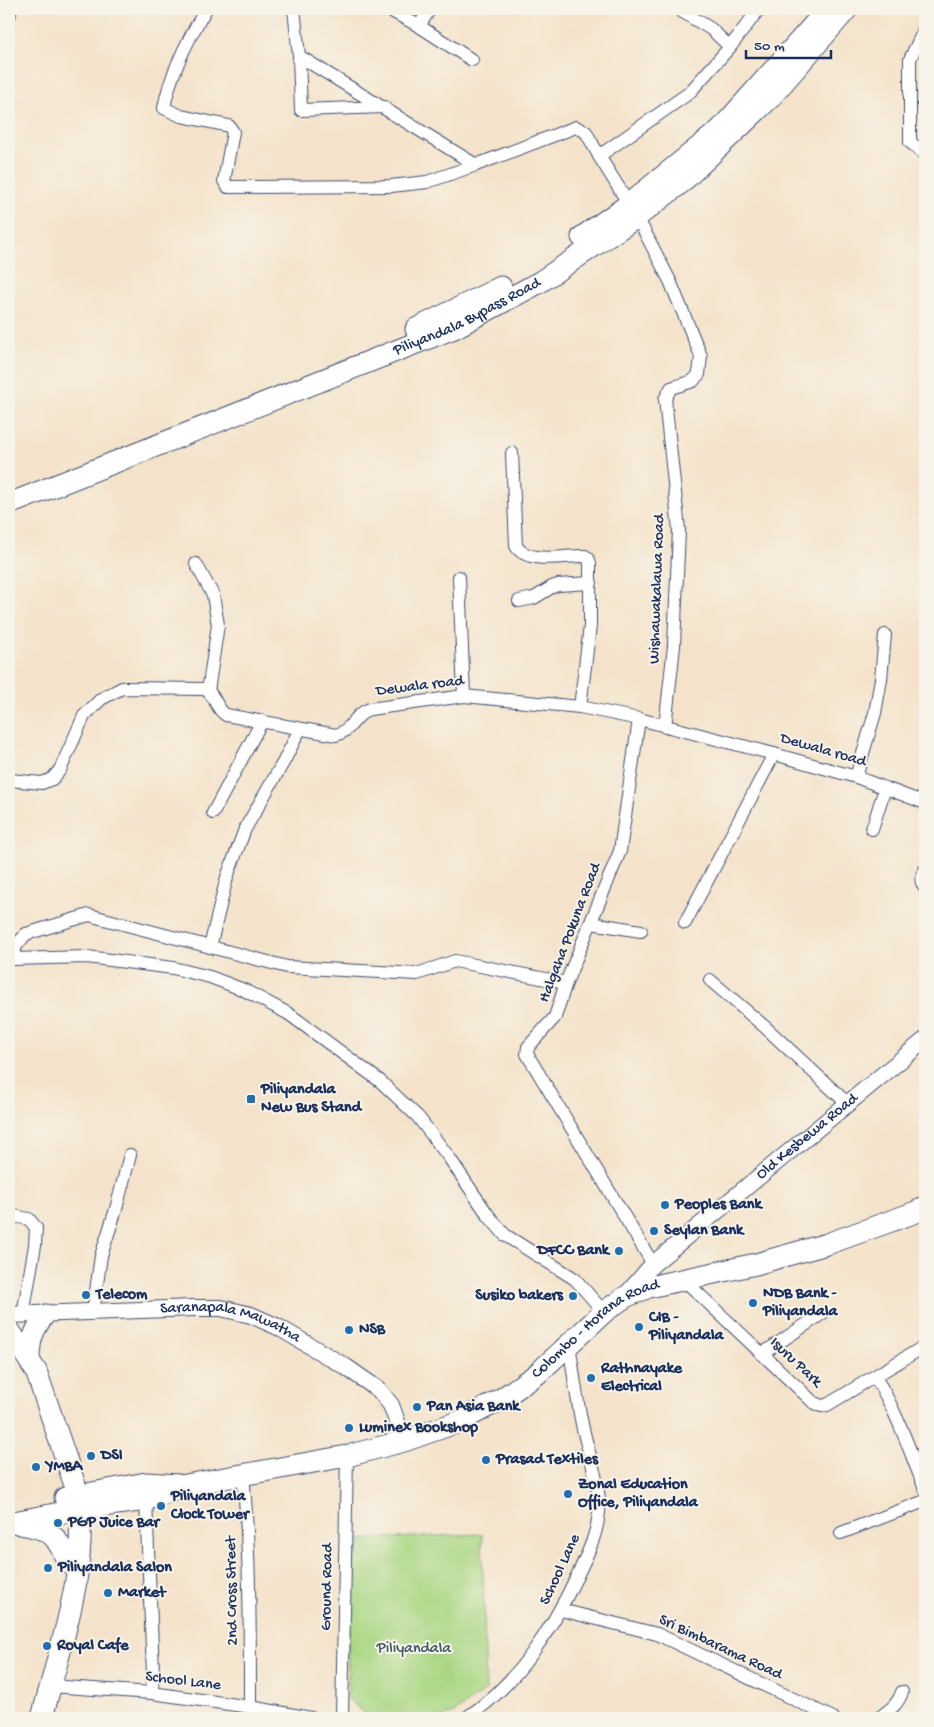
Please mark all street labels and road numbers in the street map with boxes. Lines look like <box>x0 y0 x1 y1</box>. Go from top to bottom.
street label: Piliyandala Bypass Road <box>390 273 546 361</box>
street label: Wishawakalawa Road <box>646 512 670 664</box>
street label: Dewala road <box>374 672 467 702</box>
street label: Dewala road <box>777 729 870 773</box>
street label: Halgaha Pokuna Road <box>536 859 607 1005</box>
street label: Old Kesbewa Road <box>753 1088 863 1184</box>
street label: Colombo - Horana Road <box>528 1275 663 1383</box>
street label: Saranapala Mawatha <box>160 1299 305 1348</box>
street label: Isuru Park <box>765 1334 827 1393</box>
street label: School Lane <box>536 1531 586 1608</box>
street label: 2nd Cross Street <box>223 1535 243 1646</box>
street label: Ground Road <box>318 1542 338 1631</box>
street label: Sri Bimbarama Road <box>655 1611 786 1686</box>
street label: School Lane <box>144 1668 223 1696</box>

